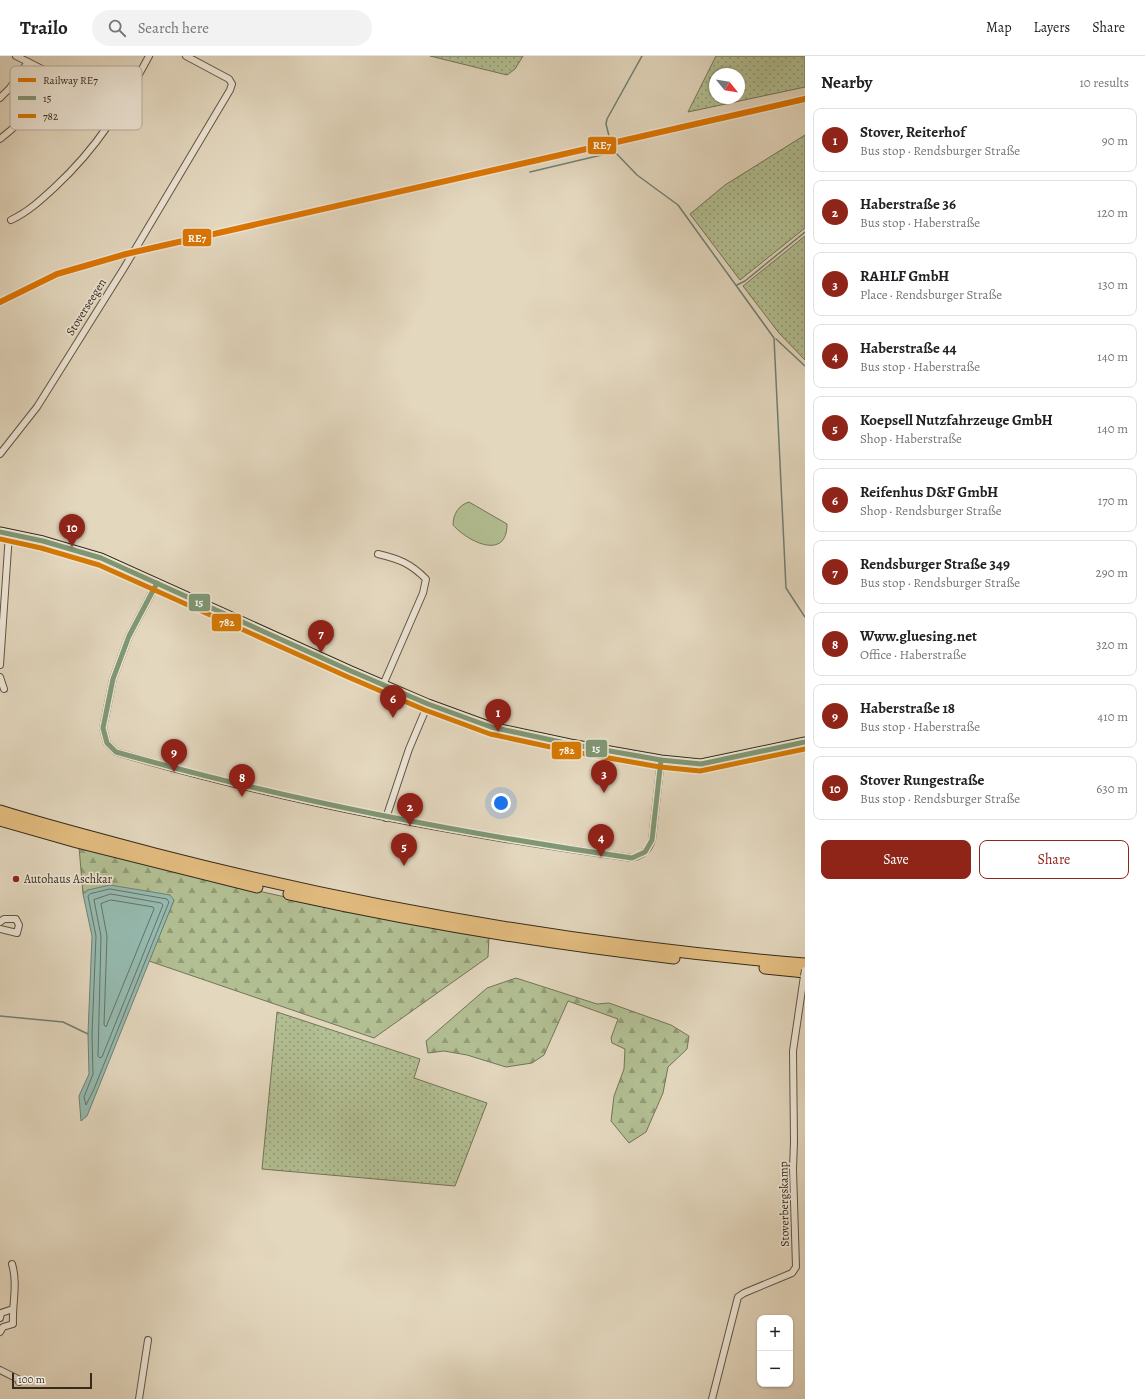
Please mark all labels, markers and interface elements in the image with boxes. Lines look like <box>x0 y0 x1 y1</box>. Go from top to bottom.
search box <box>92 10 372 46</box>
text: Trailo <box>20 15 68 41</box>
icon: search <box>106 17 128 39</box>
text: Search here <box>138 18 209 38</box>
text: Map <box>986 18 1012 37</box>
text: Layers <box>1034 18 1070 37</box>
text: Share <box>1092 18 1125 37</box>
legend <box>10 66 142 130</box>
north arrow <box>709 68 745 104</box>
text: Nearby <box>821 71 872 94</box>
text: Railway RE7 <box>43 73 98 88</box>
text: 10 results <box>1079 74 1129 91</box>
text: 15 <box>43 91 52 106</box>
text: 782 <box>43 109 58 124</box>
text: Stover, Reiterhof <box>860 122 965 142</box>
text: 1 <box>833 132 837 149</box>
text: 90 m <box>1102 132 1128 149</box>
line badge: RE7 <box>587 136 617 155</box>
text: RE7 <box>593 138 611 153</box>
text: Bus stop · Rendsburger Straße <box>860 142 1020 159</box>
text: Haberstraße 36 <box>860 194 956 214</box>
text: 2 <box>832 204 838 221</box>
text: 120 m <box>1097 204 1128 221</box>
text: Bus stop · Haberstraße <box>860 214 980 231</box>
line badge: RE7 <box>182 228 212 247</box>
text: RE7 <box>188 231 206 246</box>
text: RAHLF GmbH <box>860 266 949 286</box>
street label: Stoverseegen <box>62 275 110 339</box>
text: 3 <box>832 276 838 293</box>
text: 130 m <box>1098 276 1128 293</box>
text: Place · Rendsburger Straße <box>860 286 1002 303</box>
text: Haberstraße 44 <box>860 338 957 358</box>
text: 4 <box>832 348 838 365</box>
text: 140 m <box>1097 348 1128 365</box>
text: Bus stop · Haberstraße <box>860 358 980 375</box>
text: Koepsell Nutzfahrzeuge GmbH <box>860 410 1053 430</box>
text: 5 <box>832 420 838 437</box>
text: 140 m <box>1097 420 1128 437</box>
text: Shop · Haberstraße <box>860 430 962 447</box>
text: Reifenhus D&F GmbH <box>860 482 998 502</box>
text: 6 <box>832 492 838 509</box>
text: 170 m <box>1098 492 1128 509</box>
text: Shop · Rendsburger Straße <box>860 502 1002 519</box>
pin: 10 <box>59 514 85 547</box>
text: Rendsburger Straße 349 <box>860 554 1010 574</box>
text: 7 <box>832 564 838 581</box>
text: 290 m <box>1096 564 1128 581</box>
text: Bus stop · Rendsburger Straße <box>860 574 1020 591</box>
line badge: 15 <box>188 593 211 612</box>
text: 15 <box>195 595 204 610</box>
line badge: 782 <box>211 613 242 632</box>
text: 782 <box>219 615 235 630</box>
pin: 7 <box>308 620 334 653</box>
text: Www.gluesing.net <box>860 626 977 646</box>
text: 8 <box>832 636 838 653</box>
text: 320 m <box>1096 636 1128 653</box>
text: Office · Haberstraße <box>860 646 966 663</box>
pin: 6 <box>380 685 406 718</box>
text: Haberstraße 18 <box>860 698 955 718</box>
pin: 1 <box>485 699 511 732</box>
text: 9 <box>832 708 838 725</box>
text: 410 m <box>1097 708 1128 725</box>
text: Bus stop · Haberstraße <box>860 718 980 735</box>
pin: 9 <box>161 739 187 772</box>
line badge: 15 <box>585 739 608 758</box>
line badge: 782 <box>551 741 582 760</box>
text: 15 <box>592 741 601 756</box>
text: 782 <box>559 743 575 758</box>
pin: 3 <box>591 760 617 793</box>
pin: 8 <box>229 764 255 797</box>
text: Stover Rungestraße <box>860 770 984 790</box>
text: 10 <box>829 780 841 797</box>
text: 630 m <box>1096 780 1128 797</box>
text: Bus stop · Rendsburger Straße <box>860 790 1020 807</box>
pin: 2 <box>397 793 423 826</box>
your location <box>491 793 511 813</box>
pin: 4 <box>588 824 614 857</box>
pin: 5 <box>391 833 417 866</box>
button: Save <box>821 840 971 879</box>
button: Share <box>979 840 1129 879</box>
place label: Autohaus Aschkar <box>23 871 113 887</box>
marker: Autohaus Aschkar <box>11 874 21 884</box>
street label: Stoverbergskamp <box>775 1161 793 1247</box>
map controls <box>757 1315 793 1387</box>
button: + <box>757 1315 793 1351</box>
button: − <box>757 1351 793 1387</box>
scale bar <box>12 1371 92 1390</box>
text: 100 m <box>18 1372 45 1387</box>

